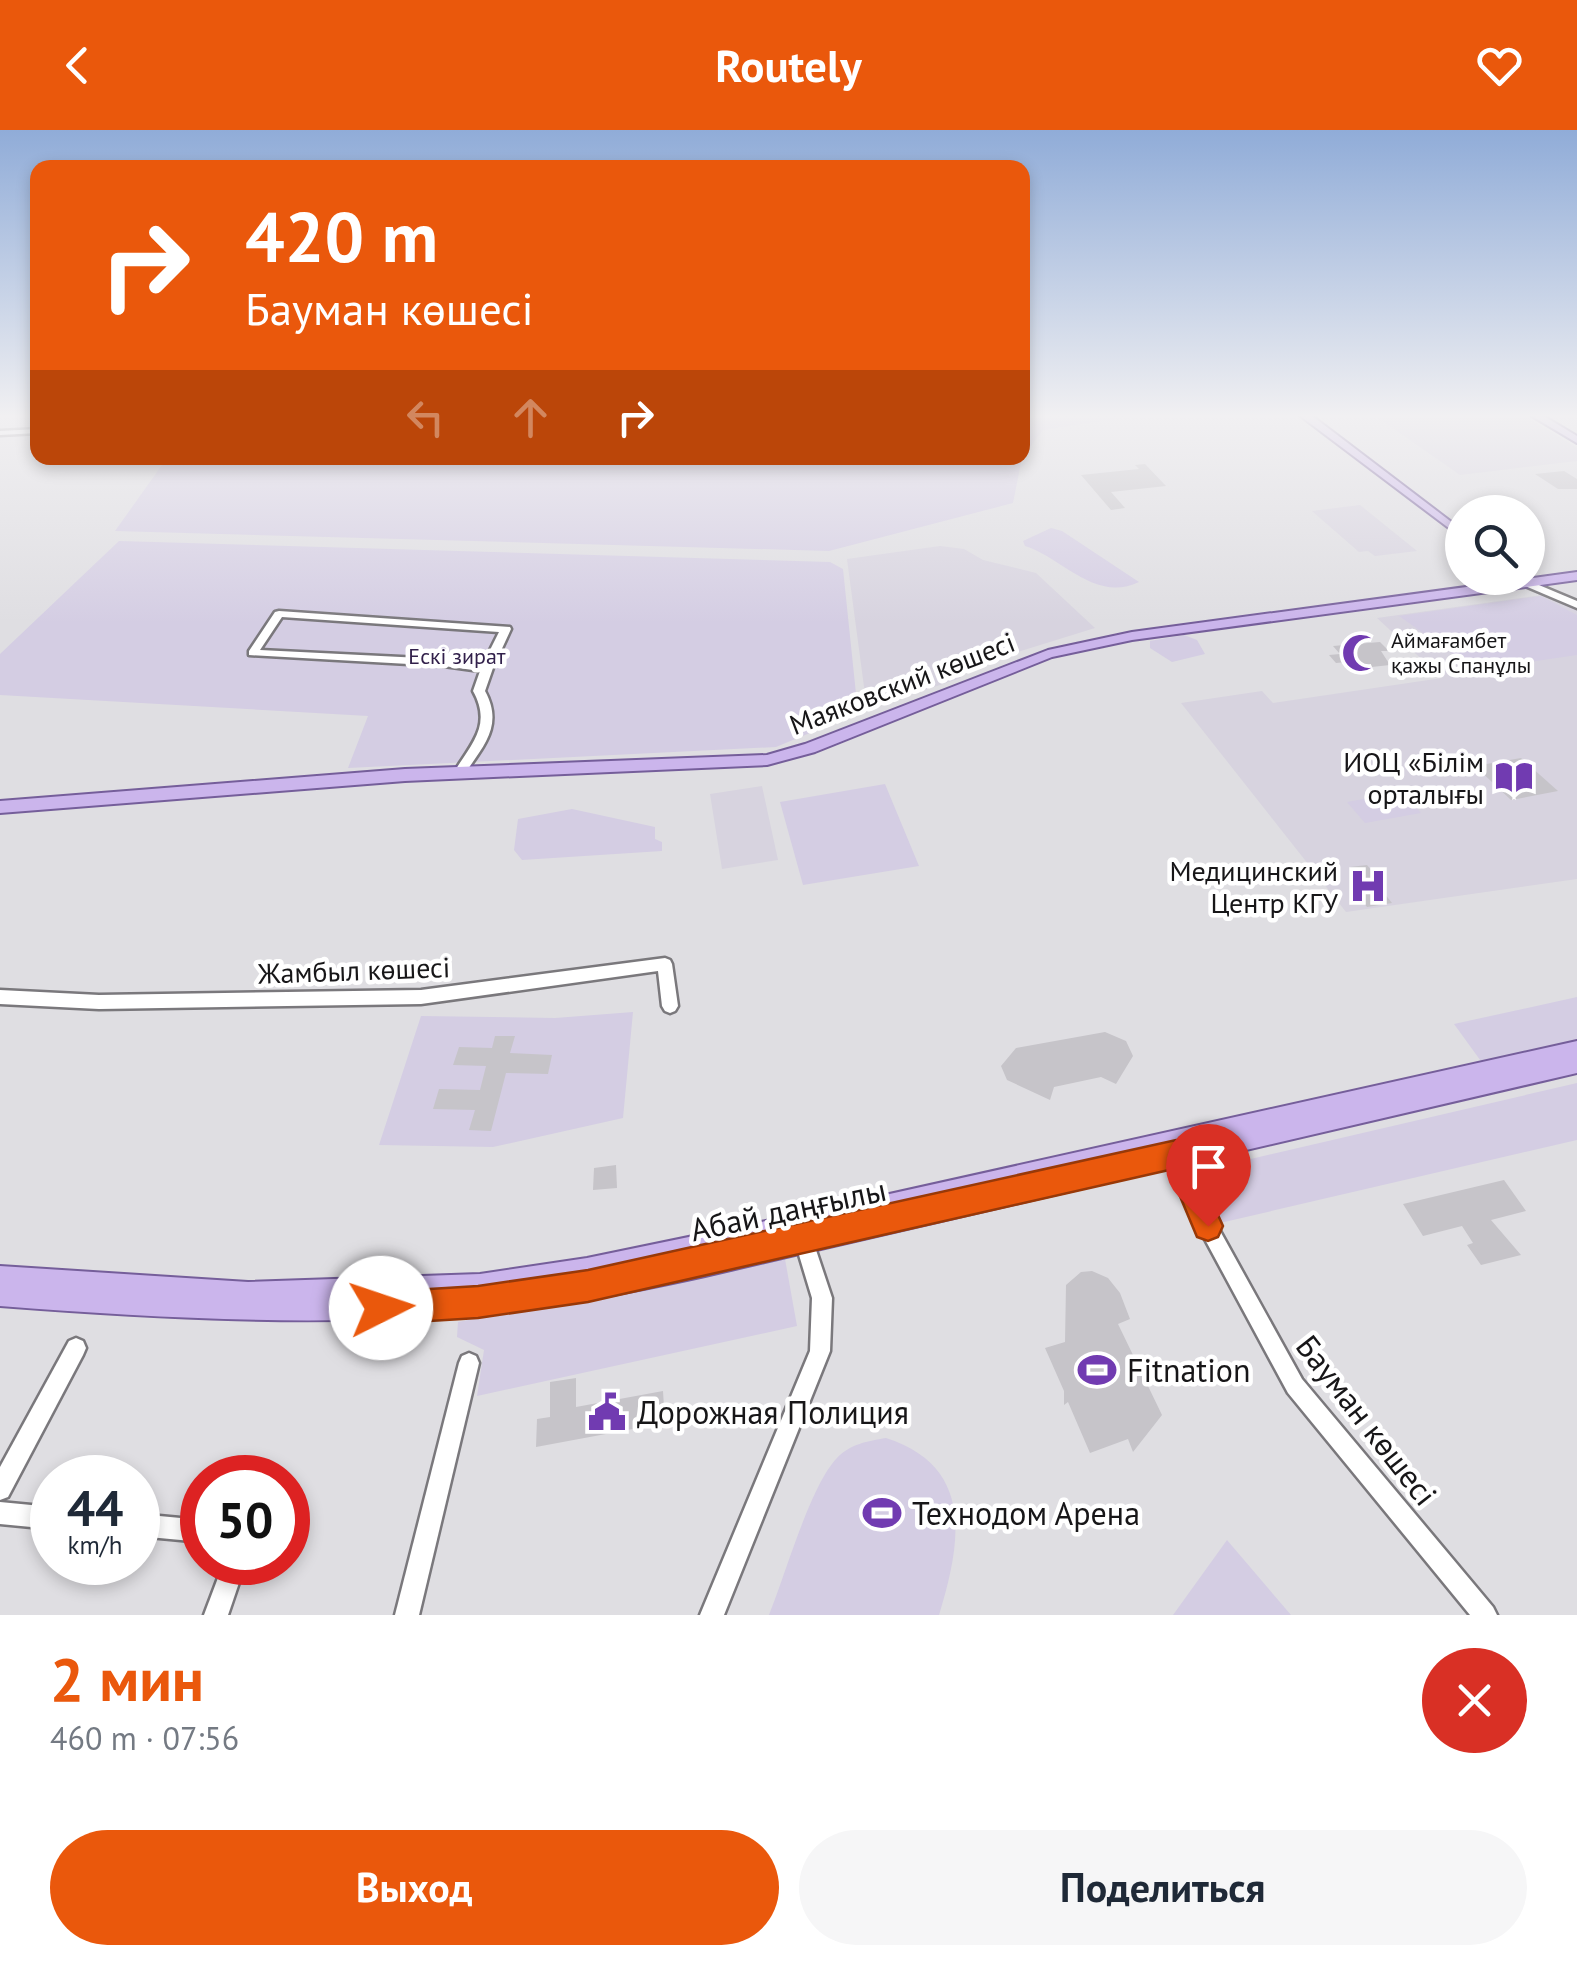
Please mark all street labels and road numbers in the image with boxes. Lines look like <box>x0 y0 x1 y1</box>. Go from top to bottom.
street label: Маяковский көшесі <box>784 623 1020 743</box>
street label: Жамбыл көшесі <box>256 948 451 992</box>
street label: Абай даңғылы <box>686 1168 890 1250</box>
street label: Бауман көшесі <box>1287 1326 1447 1514</box>

